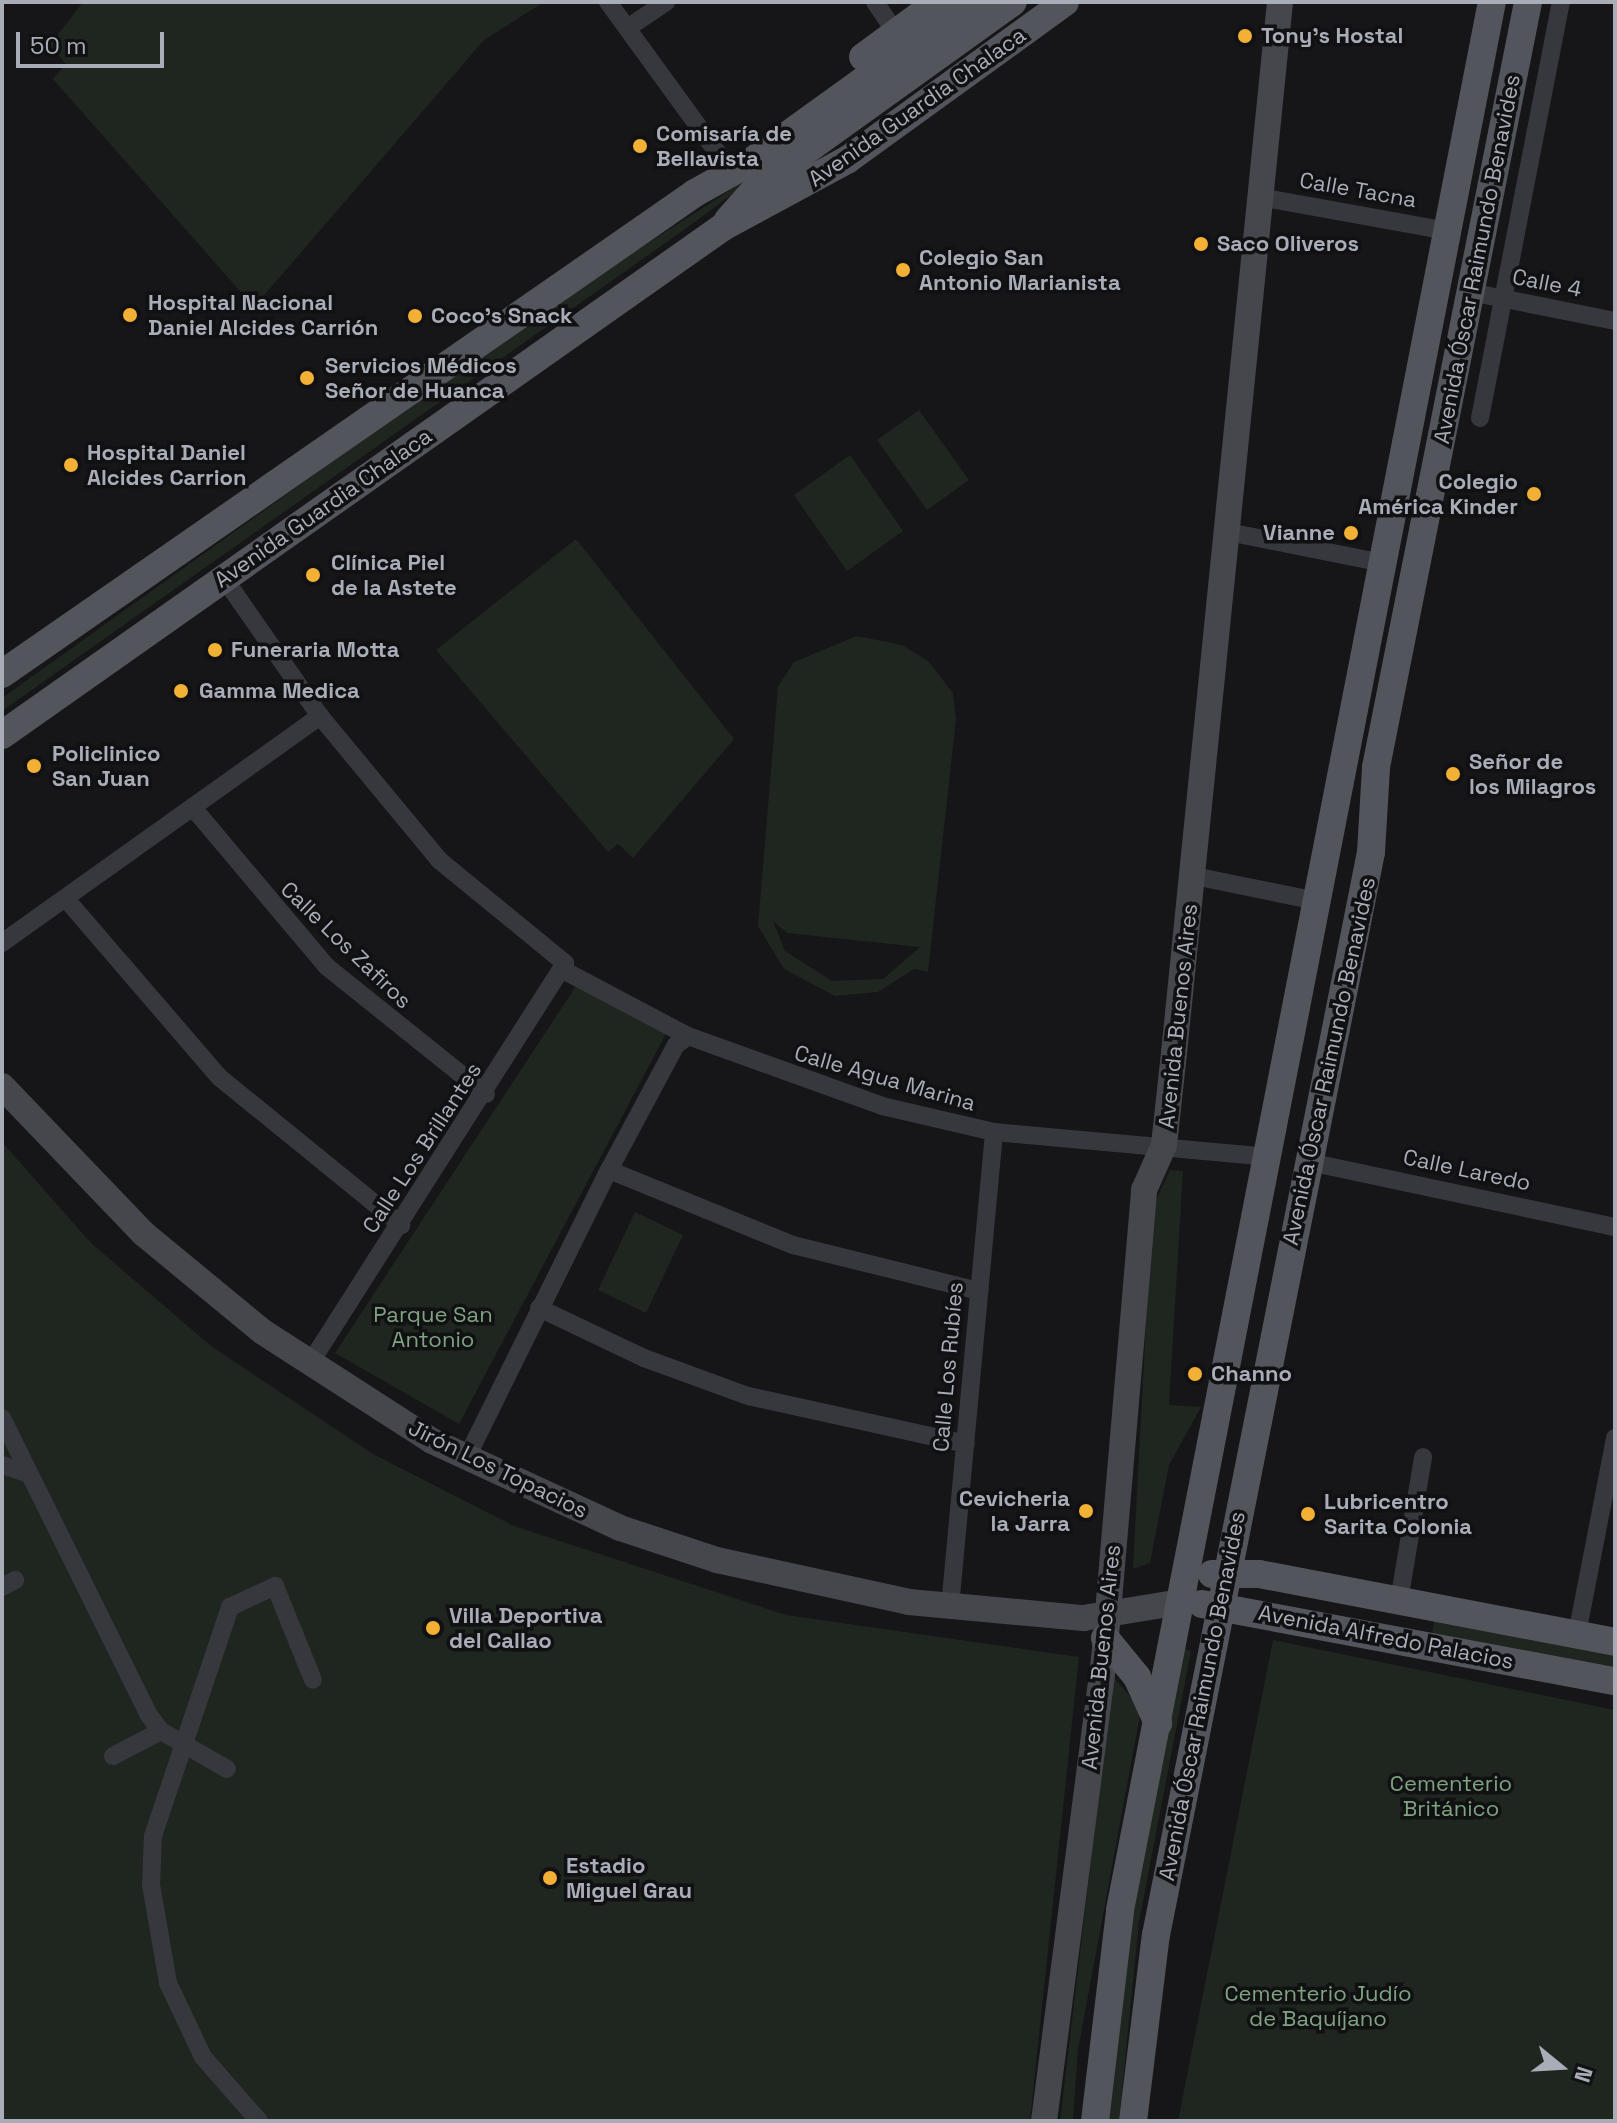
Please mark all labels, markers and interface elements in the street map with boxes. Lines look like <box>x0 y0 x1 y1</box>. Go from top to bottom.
scale bar <box>20 16 168 66</box>
street label: Avenida Guardia Chalaca <box>803 22 1031 192</box>
place label: Tony's Hostal <box>1261 23 1403 49</box>
marker: Tony's Hostal <box>1236 27 1254 45</box>
text: 50 m <box>30 30 87 61</box>
street label: Avenida Óscar Raimundo Benavides <box>1428 72 1526 446</box>
place label: Comisaría de Bellavista <box>656 120 792 172</box>
marker: Comisaría de Bellavista <box>631 137 649 155</box>
street label: Calle Tacna <box>1297 167 1419 213</box>
place label: Saco Oliveros <box>1217 231 1359 257</box>
marker: Saco Oliveros <box>1192 235 1210 253</box>
place label: Colegio San Antonio Marianista <box>919 244 1121 296</box>
marker: Colegio San Antonio Marianista <box>894 261 912 279</box>
street label: Calle 4 <box>1510 263 1584 303</box>
place label: Hospital Nacional Daniel Alcides Carrión <box>148 289 378 340</box>
place label: Coco's Snack <box>431 303 573 329</box>
marker: Hospital Nacional Daniel Alcides Carrión <box>119 304 141 326</box>
marker: Coco's Snack <box>406 307 424 325</box>
place label: Servicios Médicos Señor de Huanca <box>325 352 517 404</box>
marker: Servicios Médicos Señor de Huanca <box>296 367 318 389</box>
street label: Avenida Guardia Chalaca <box>209 423 437 593</box>
place label: Hospital Daniel Alcides Carrion <box>87 439 247 490</box>
marker: Hospital Daniel Alcides Carrion <box>62 456 80 474</box>
place label: Colegio América Kinder <box>1358 468 1518 520</box>
marker: Colegio América Kinder <box>1525 485 1543 503</box>
place label: Vianne <box>1263 520 1335 546</box>
marker: Vianne <box>1342 524 1360 542</box>
place label: Clínica Piel de la Astete <box>331 549 457 600</box>
marker: Clínica Piel de la Astete <box>302 564 324 586</box>
place label: Funeraria Motta <box>231 637 399 663</box>
marker: Funeraria Motta <box>206 641 224 659</box>
place label: Gamma Medica <box>199 678 360 704</box>
marker: Gamma Medica <box>170 680 192 702</box>
place label: Policlinico San Juan <box>52 740 161 792</box>
place label: Señor de los Milagros <box>1469 748 1596 800</box>
marker: Policlinico San Juan <box>23 755 45 777</box>
marker: Señor de los Milagros <box>1444 765 1462 783</box>
street label: Avenida Óscar Raimundo Benavides <box>1277 875 1381 1247</box>
street label: Calle Los Zafiros <box>275 876 417 1014</box>
street label: Avenida Buenos Aires <box>1153 902 1203 1130</box>
street label: Calle Agua Marina <box>791 1039 979 1117</box>
street label: Calle Los Brillantes <box>357 1058 487 1238</box>
street label: Calle Laredo <box>1401 1144 1533 1196</box>
street label: Calle Los Rubíes <box>927 1281 969 1453</box>
park label: Parque San Antonio <box>373 1301 493 1352</box>
place label: Channo <box>1211 1361 1292 1387</box>
marker: Channo <box>1186 1365 1204 1383</box>
street label: Jirón Los Topacios <box>404 1414 592 1524</box>
place label: Cevicheria la Jarra <box>959 1485 1070 1536</box>
place label: Lubricentro Sarita Colonia <box>1324 1488 1472 1540</box>
marker: Cevicheria la Jarra <box>1077 1502 1095 1520</box>
marker: Lubricentro Sarita Colonia <box>1299 1505 1317 1523</box>
street label: Avenida Óscar Raimundo Benavides <box>1153 1509 1251 1883</box>
street label: Avenida Buenos Aires <box>1076 1543 1126 1771</box>
street label: Avenida Alfredo Palacios <box>1256 1599 1516 1675</box>
place label: Villa Deportiva del Callao <box>449 1602 602 1654</box>
marker: Villa Deportiva del Callao <box>424 1619 442 1637</box>
park label: Cementerio Británico <box>1390 1770 1512 1822</box>
place label: Estadio Miguel Grau <box>566 1852 692 1904</box>
marker: Estadio Miguel Grau <box>541 1869 559 1887</box>
park label: Cementerio Judío de Baquíjano <box>1224 1980 1412 2032</box>
north arrow <box>1521 2027 1601 2107</box>
text: N <box>1568 2063 1599 2086</box>

